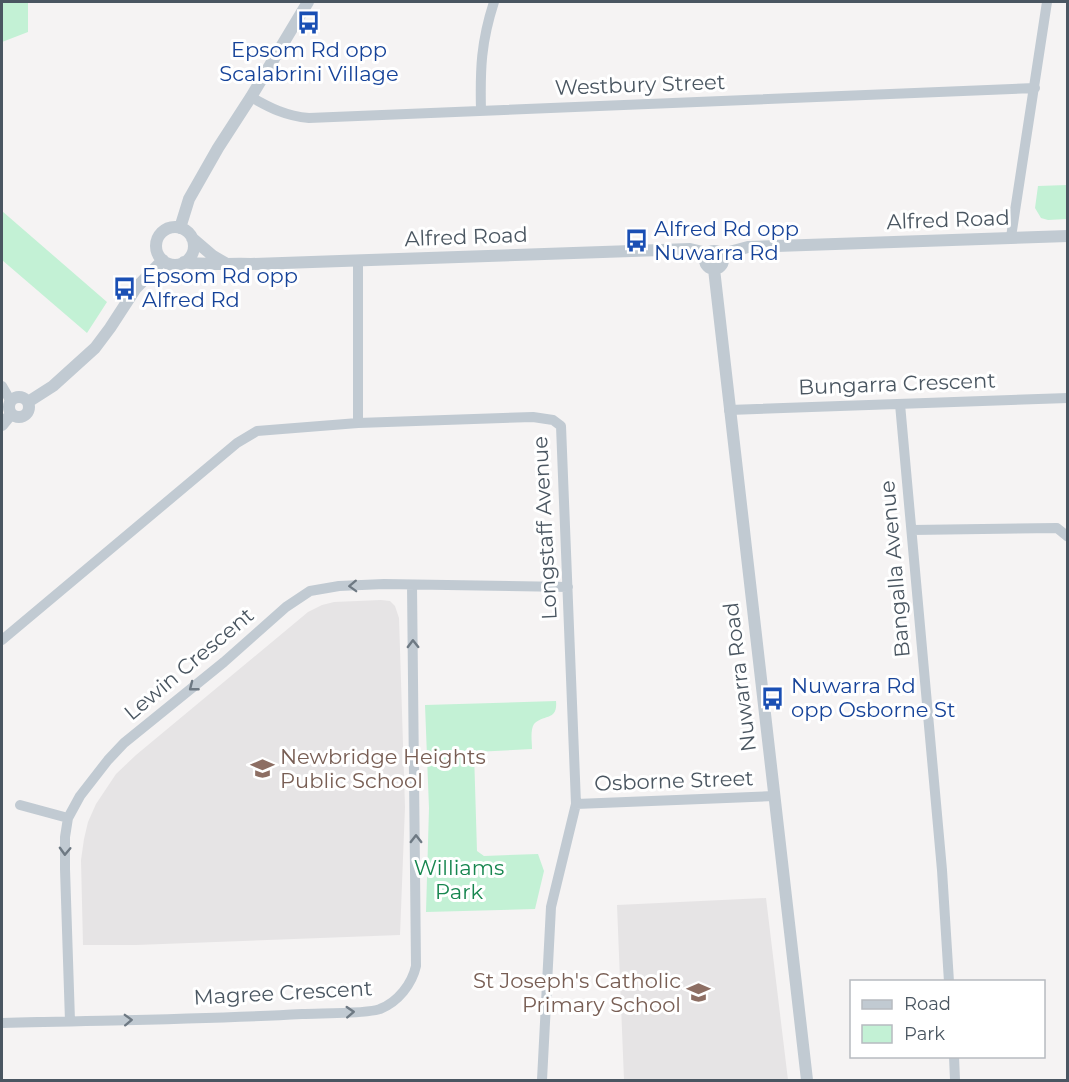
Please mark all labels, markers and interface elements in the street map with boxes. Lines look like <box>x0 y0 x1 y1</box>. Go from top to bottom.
bus stop icon: Epsom Rd opp Scalabrini Village <box>296 9 322 35</box>
place label: Epsom Rd opp Scalabrini Village <box>219 37 399 86</box>
street label: Westbury Street <box>554 69 726 100</box>
street label: Alfred Road <box>886 205 1010 234</box>
place label: Alfred Rd opp Nuwarra Rd <box>654 216 799 265</box>
street label: Alfred Road <box>404 222 528 251</box>
bus stop icon: Alfred Rd opp Nuwarra Rd <box>623 228 649 254</box>
place label: Epsom Rd opp Alfred Rd <box>142 263 298 312</box>
bus stop icon: Epsom Rd opp Alfred Rd <box>111 275 137 301</box>
street label: Bungarra Crescent <box>798 368 996 399</box>
street label: Longstaff Avenue <box>527 436 562 620</box>
street label: Bangalla Avenue <box>874 479 915 659</box>
one-way arrow <box>349 579 358 592</box>
street label: Nuwarra Road <box>718 601 761 753</box>
street label: Lewin Crescent <box>119 602 259 725</box>
one-way arrow <box>406 639 419 648</box>
place label: Nuwarra Rd opp Osborne St <box>791 673 956 722</box>
one-way arrow <box>189 679 200 690</box>
bus stop icon: Nuwarra Rd opp Osborne St <box>760 685 786 711</box>
place label: Newbridge Heights Public School <box>280 744 486 793</box>
school or university icon: Newbridge Heights Public School <box>249 756 275 782</box>
street label: Osborne Street <box>594 765 754 796</box>
one-way arrow <box>409 834 422 843</box>
one-way arrow <box>59 846 71 855</box>
park label: Williams Park <box>414 855 504 904</box>
place label: St Joseph's Catholic Primary School <box>473 968 681 1017</box>
street label: Magree Crescent <box>193 975 373 1010</box>
school or university icon: St Joseph's Catholic Primary School <box>686 980 712 1006</box>
legend <box>850 980 1045 1058</box>
text: Road <box>904 993 951 1015</box>
one-way arrow <box>346 1005 355 1018</box>
one-way arrow <box>124 1013 133 1026</box>
text: Park <box>904 1023 945 1045</box>

